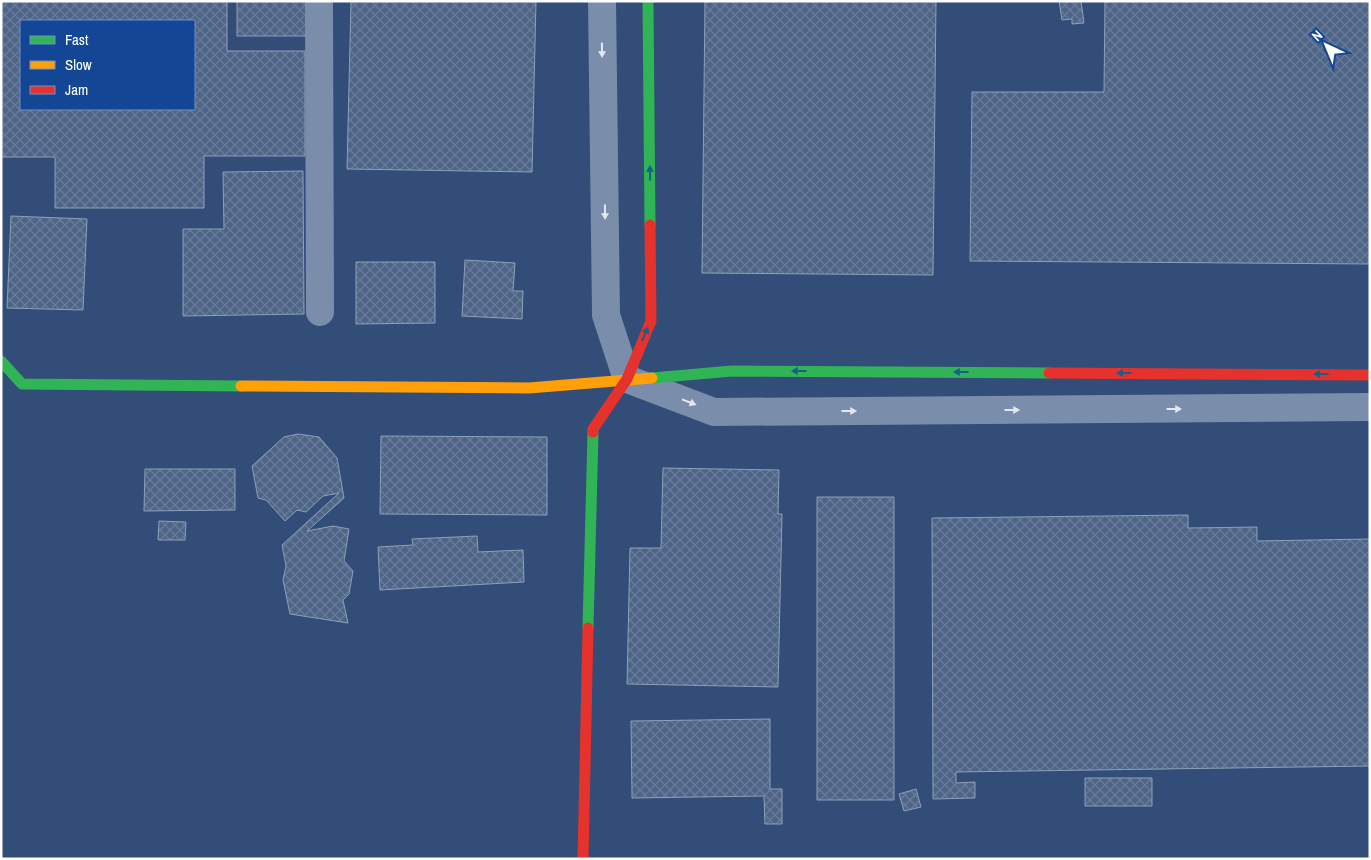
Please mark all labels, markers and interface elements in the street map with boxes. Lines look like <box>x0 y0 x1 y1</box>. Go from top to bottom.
legend <box>20 20 195 110</box>
north arrow <box>1301 20 1351 70</box>
text: N <box>1308 26 1326 45</box>
text: Fast <box>65 29 89 50</box>
one-way arrow <box>599 42 607 58</box>
text: Slow <box>65 54 92 75</box>
text: Jam <box>65 79 88 100</box>
one-way arrow <box>645 165 653 181</box>
one-way arrow <box>601 205 609 221</box>
one-way arrow <box>642 327 650 341</box>
one-way arrow <box>790 367 806 375</box>
one-way arrow <box>953 368 969 376</box>
one-way arrow <box>1115 369 1131 377</box>
one-way arrow <box>1313 370 1329 378</box>
one-way arrow <box>681 399 696 407</box>
one-way arrow <box>1167 405 1183 413</box>
one-way arrow <box>1004 406 1020 414</box>
one-way arrow <box>842 407 858 415</box>

